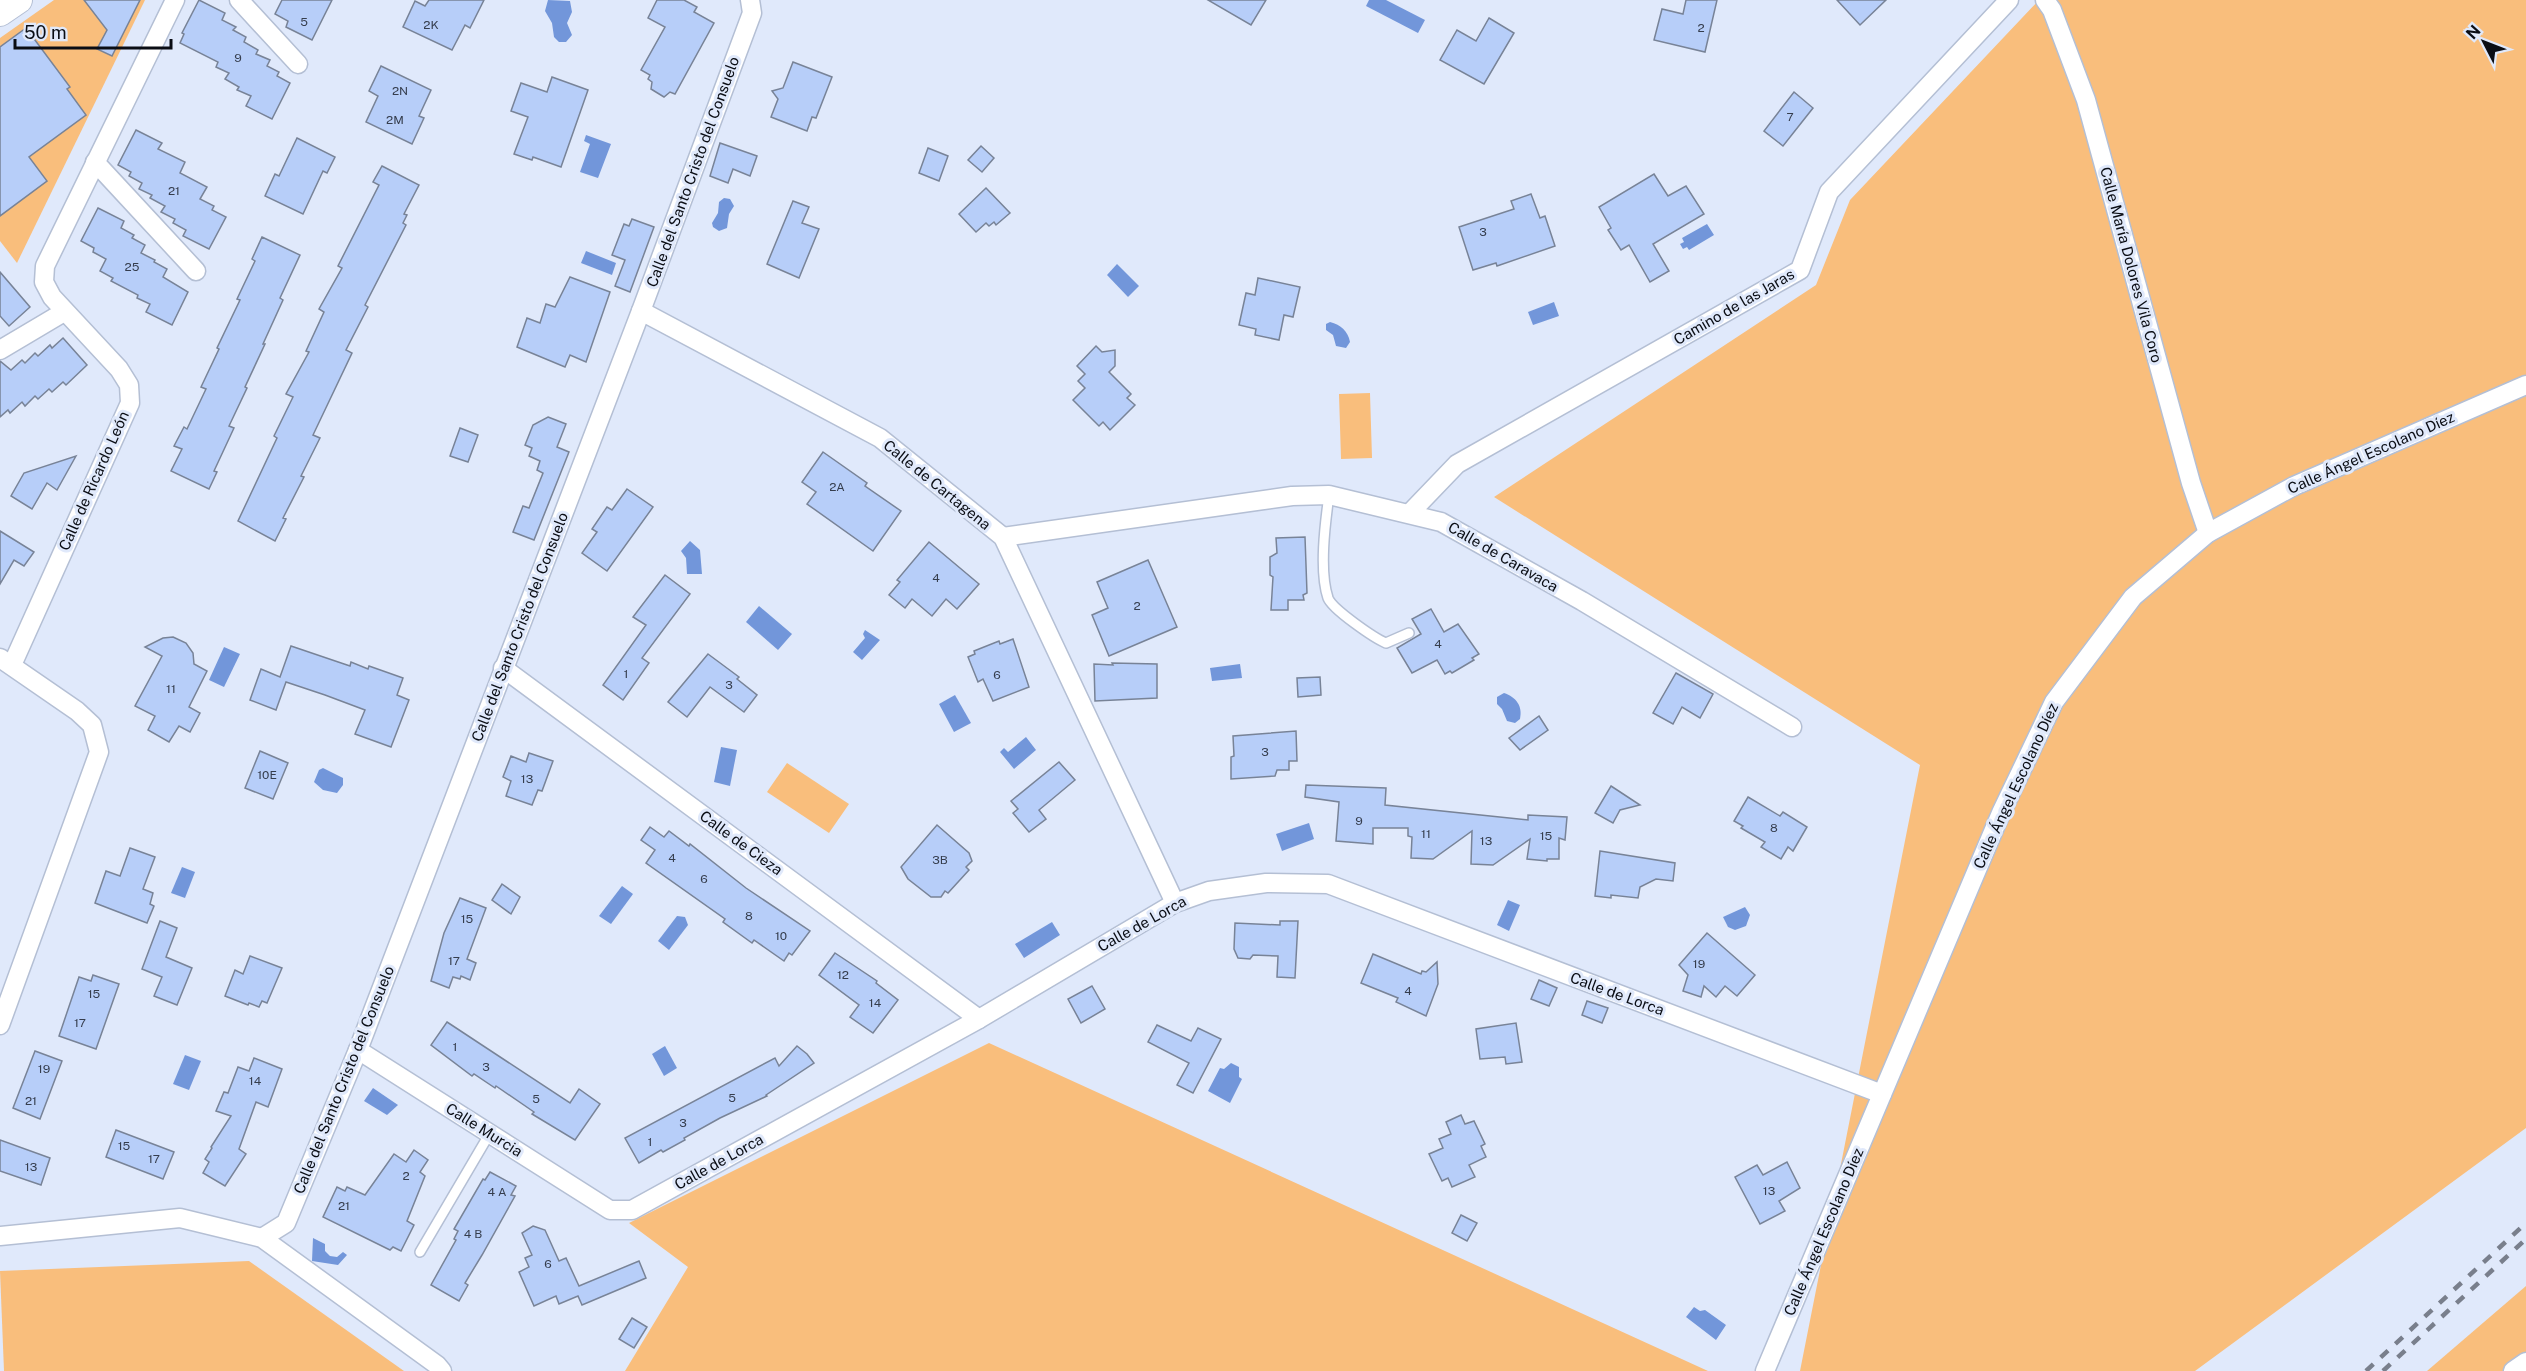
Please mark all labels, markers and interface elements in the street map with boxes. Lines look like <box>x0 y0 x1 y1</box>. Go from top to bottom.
scale bar <box>15 12 171 50</box>
north arrow <box>2454 12 2514 72</box>
house number: 5 <box>300 15 308 29</box>
house number: 2K <box>423 18 439 32</box>
house number: 2 <box>1697 21 1705 35</box>
text: N <box>2462 21 2484 43</box>
text: 50 m <box>24 22 67 43</box>
house number: 9 <box>234 51 242 65</box>
street label: Calle del Santo Cristo del Consuelo <box>643 54 742 289</box>
house number: 2N <box>392 84 408 98</box>
house number: 7 <box>1786 110 1794 124</box>
house number: 2M <box>386 113 404 127</box>
street label: Calle María Dolores Vila Coro <box>2097 165 2166 365</box>
house number: 21 <box>168 184 180 198</box>
house number: 3 <box>1479 225 1487 239</box>
house number: 25 <box>125 260 140 274</box>
street label: Camino de las Jaras <box>1671 265 1797 348</box>
street label: Calle Ángel Escolano Díez <box>2285 408 2457 497</box>
street label: Calle de Ricardo León <box>55 409 132 553</box>
street label: Calle de Cartagena <box>880 436 994 533</box>
house number: 2A <box>829 480 845 494</box>
street label: Calle del Santo Cristo del Consuelo <box>468 510 571 744</box>
street label: Calle de Caravaca <box>1445 518 1561 595</box>
house number: 4 <box>932 571 940 585</box>
house number: 2 <box>1133 599 1141 613</box>
house number: 4 <box>1434 637 1442 651</box>
house number: 1 <box>624 667 628 681</box>
house number: 6 <box>993 668 1001 682</box>
house number: 3 <box>725 678 733 692</box>
house number: 11 <box>166 682 176 696</box>
street label: Calle Ángel Escolano Díez <box>1970 700 2061 871</box>
house number: 3 <box>1261 745 1269 759</box>
house number: 10E <box>257 768 277 782</box>
house number: 13 <box>521 772 533 786</box>
street label: Calle de Cieza <box>697 807 786 878</box>
house number: 9 <box>1355 814 1363 828</box>
house number: 8 <box>1770 821 1778 835</box>
house number: 11 <box>1421 827 1431 841</box>
house number: 15 <box>1540 829 1553 843</box>
house number: 13 <box>1480 834 1492 848</box>
house number: 4 <box>668 851 676 865</box>
house number: 3B <box>932 853 948 867</box>
house number: 6 <box>700 872 708 886</box>
street label: Calle de Lorca <box>1094 892 1189 955</box>
house number: 8 <box>745 909 753 923</box>
house number: 15 <box>461 912 474 926</box>
house number: 10 <box>775 929 787 943</box>
house number: 17 <box>448 954 460 968</box>
house number: 19 <box>1693 957 1705 971</box>
street label: Calle del Santo Cristo del Consuelo <box>290 964 397 1196</box>
house number: 12 <box>837 968 849 982</box>
street label: Calle de Lorca <box>1568 969 1666 1018</box>
house number: 4 <box>1404 984 1412 998</box>
house number: 15 <box>88 987 101 1001</box>
house number: 14 <box>869 996 882 1010</box>
house number: 17 <box>74 1016 86 1030</box>
house number: 1 <box>453 1040 457 1054</box>
house number: 3 <box>482 1060 490 1074</box>
house number: 19 <box>38 1062 50 1076</box>
house number: 14 <box>249 1074 262 1088</box>
house number: 5 <box>728 1091 736 1105</box>
house number: 5 <box>532 1092 540 1106</box>
house number: 21 <box>25 1094 37 1108</box>
street label: Calle Murcia <box>443 1099 526 1160</box>
house number: 3 <box>679 1116 687 1130</box>
street label: Calle de Lorca <box>671 1130 766 1193</box>
house number: 1 <box>648 1135 652 1149</box>
house number: 15 <box>118 1139 131 1153</box>
street label: Calle Ángel Escolano Díez <box>1780 1145 1867 1318</box>
house number: 17 <box>148 1152 160 1166</box>
house number: 13 <box>25 1160 37 1174</box>
house number: 2 <box>402 1169 410 1183</box>
house number: 13 <box>1763 1184 1775 1198</box>
house number: 4 A <box>488 1185 507 1199</box>
house number: 21 <box>338 1199 350 1213</box>
house number: 4 B <box>464 1227 482 1241</box>
house number: 6 <box>544 1257 552 1271</box>

